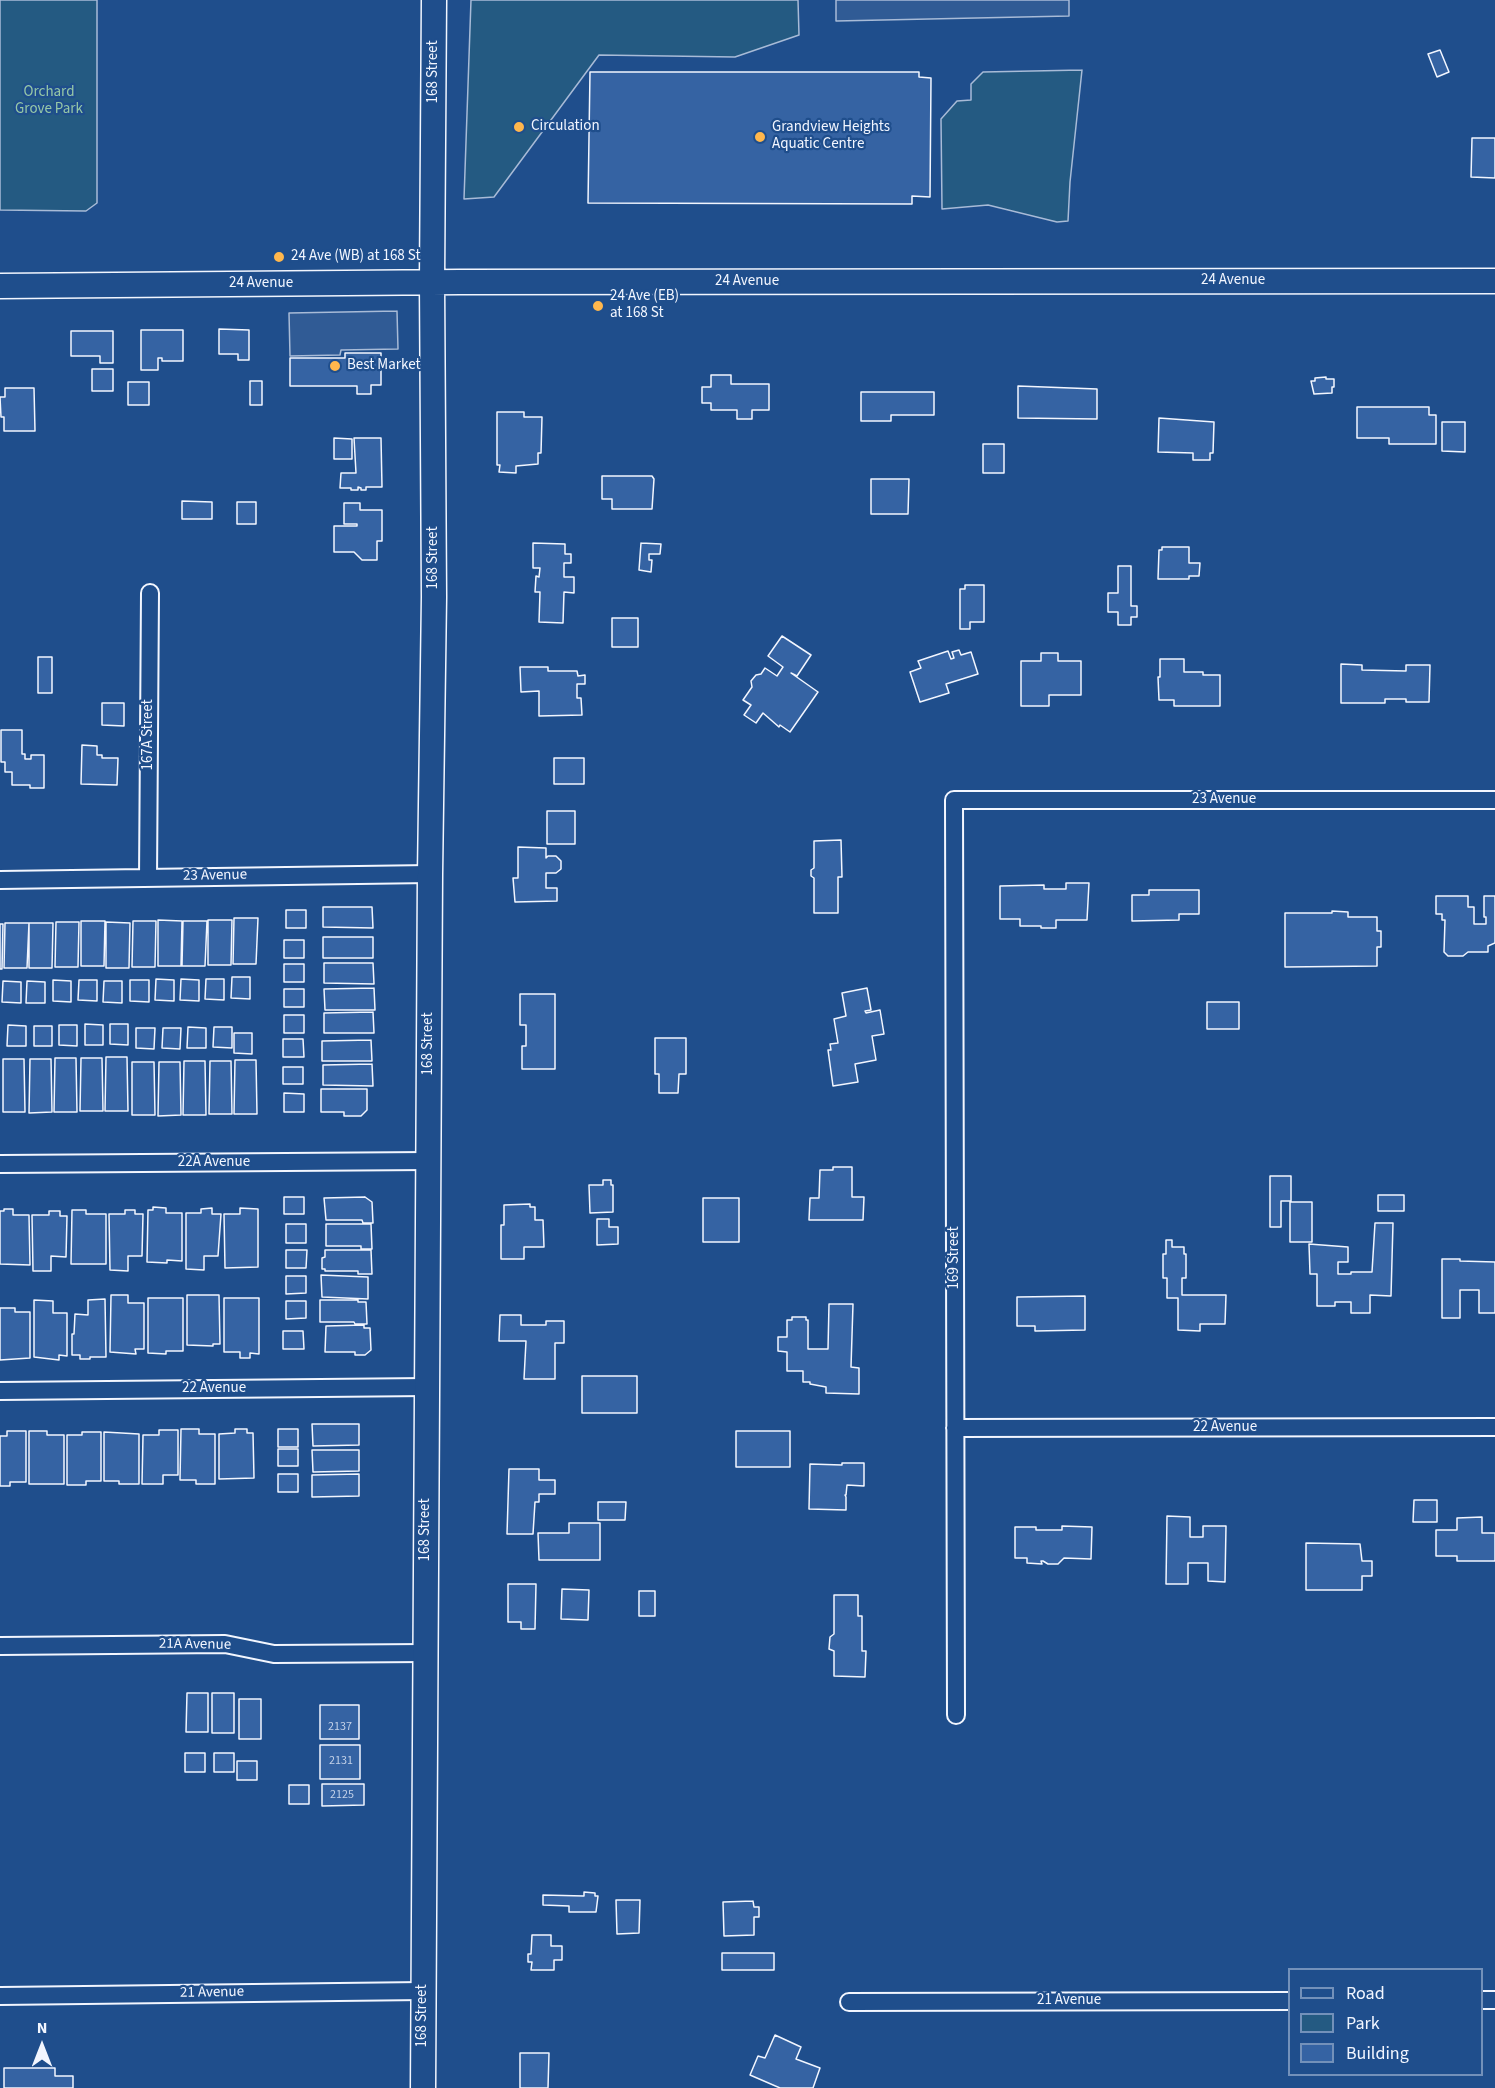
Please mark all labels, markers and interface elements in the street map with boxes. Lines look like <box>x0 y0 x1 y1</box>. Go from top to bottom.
street label: 168 Street <box>425 41 443 103</box>
park label: Orchard Grove Park <box>15 84 83 119</box>
place label: Circulation <box>531 118 600 136</box>
place label: Grandview Heights Aquatic Centre <box>772 119 890 154</box>
marker: Circulation <box>512 120 526 134</box>
marker: Grandview Heights Aquatic Centre <box>753 130 767 144</box>
place label: 24 Ave (WB) at 168 St <box>291 248 421 266</box>
marker: 24 Ave (WB) at 168 St <box>272 250 286 264</box>
street label: 24 Avenue <box>1201 272 1265 290</box>
street label: 24 Avenue <box>715 273 779 291</box>
street label: 24 Avenue <box>229 275 293 293</box>
place label: 24 Ave (EB) at 168 St <box>610 288 679 323</box>
marker: 24 Ave (EB) at 168 St <box>591 299 605 313</box>
place label: Best Market <box>347 357 420 375</box>
marker: Best Market <box>328 359 342 373</box>
street label: 168 Street <box>425 527 443 589</box>
street label: 167A Street <box>140 699 158 771</box>
street label: 23 Avenue <box>1192 791 1256 809</box>
street label: 23 Avenue <box>183 866 247 886</box>
street label: 168 Street <box>420 1013 438 1075</box>
street label: 22A Avenue <box>178 1154 250 1172</box>
street label: 169 Street <box>946 1227 964 1289</box>
street label: 22 Avenue <box>182 1380 246 1398</box>
street label: 22 Avenue <box>1193 1419 1257 1437</box>
street label: 168 Street <box>417 1499 435 1561</box>
street label: 21A Avenue <box>159 1635 231 1655</box>
house number: 2137 <box>328 1720 352 1734</box>
house number: 2131 <box>329 1754 353 1768</box>
house number: 2125 <box>330 1788 354 1802</box>
legend <box>1288 1968 1483 2076</box>
text: Road <box>1346 1981 1385 2006</box>
street label: 21 Avenue <box>180 1983 244 2003</box>
street label: 168 Street <box>414 1985 432 2047</box>
street label: 21 Avenue <box>1037 1992 1101 2010</box>
text: Park <box>1346 2011 1380 2036</box>
north arrow <box>12 2016 72 2076</box>
text: N <box>37 2017 47 2039</box>
text: Building <box>1346 2041 1409 2066</box>

